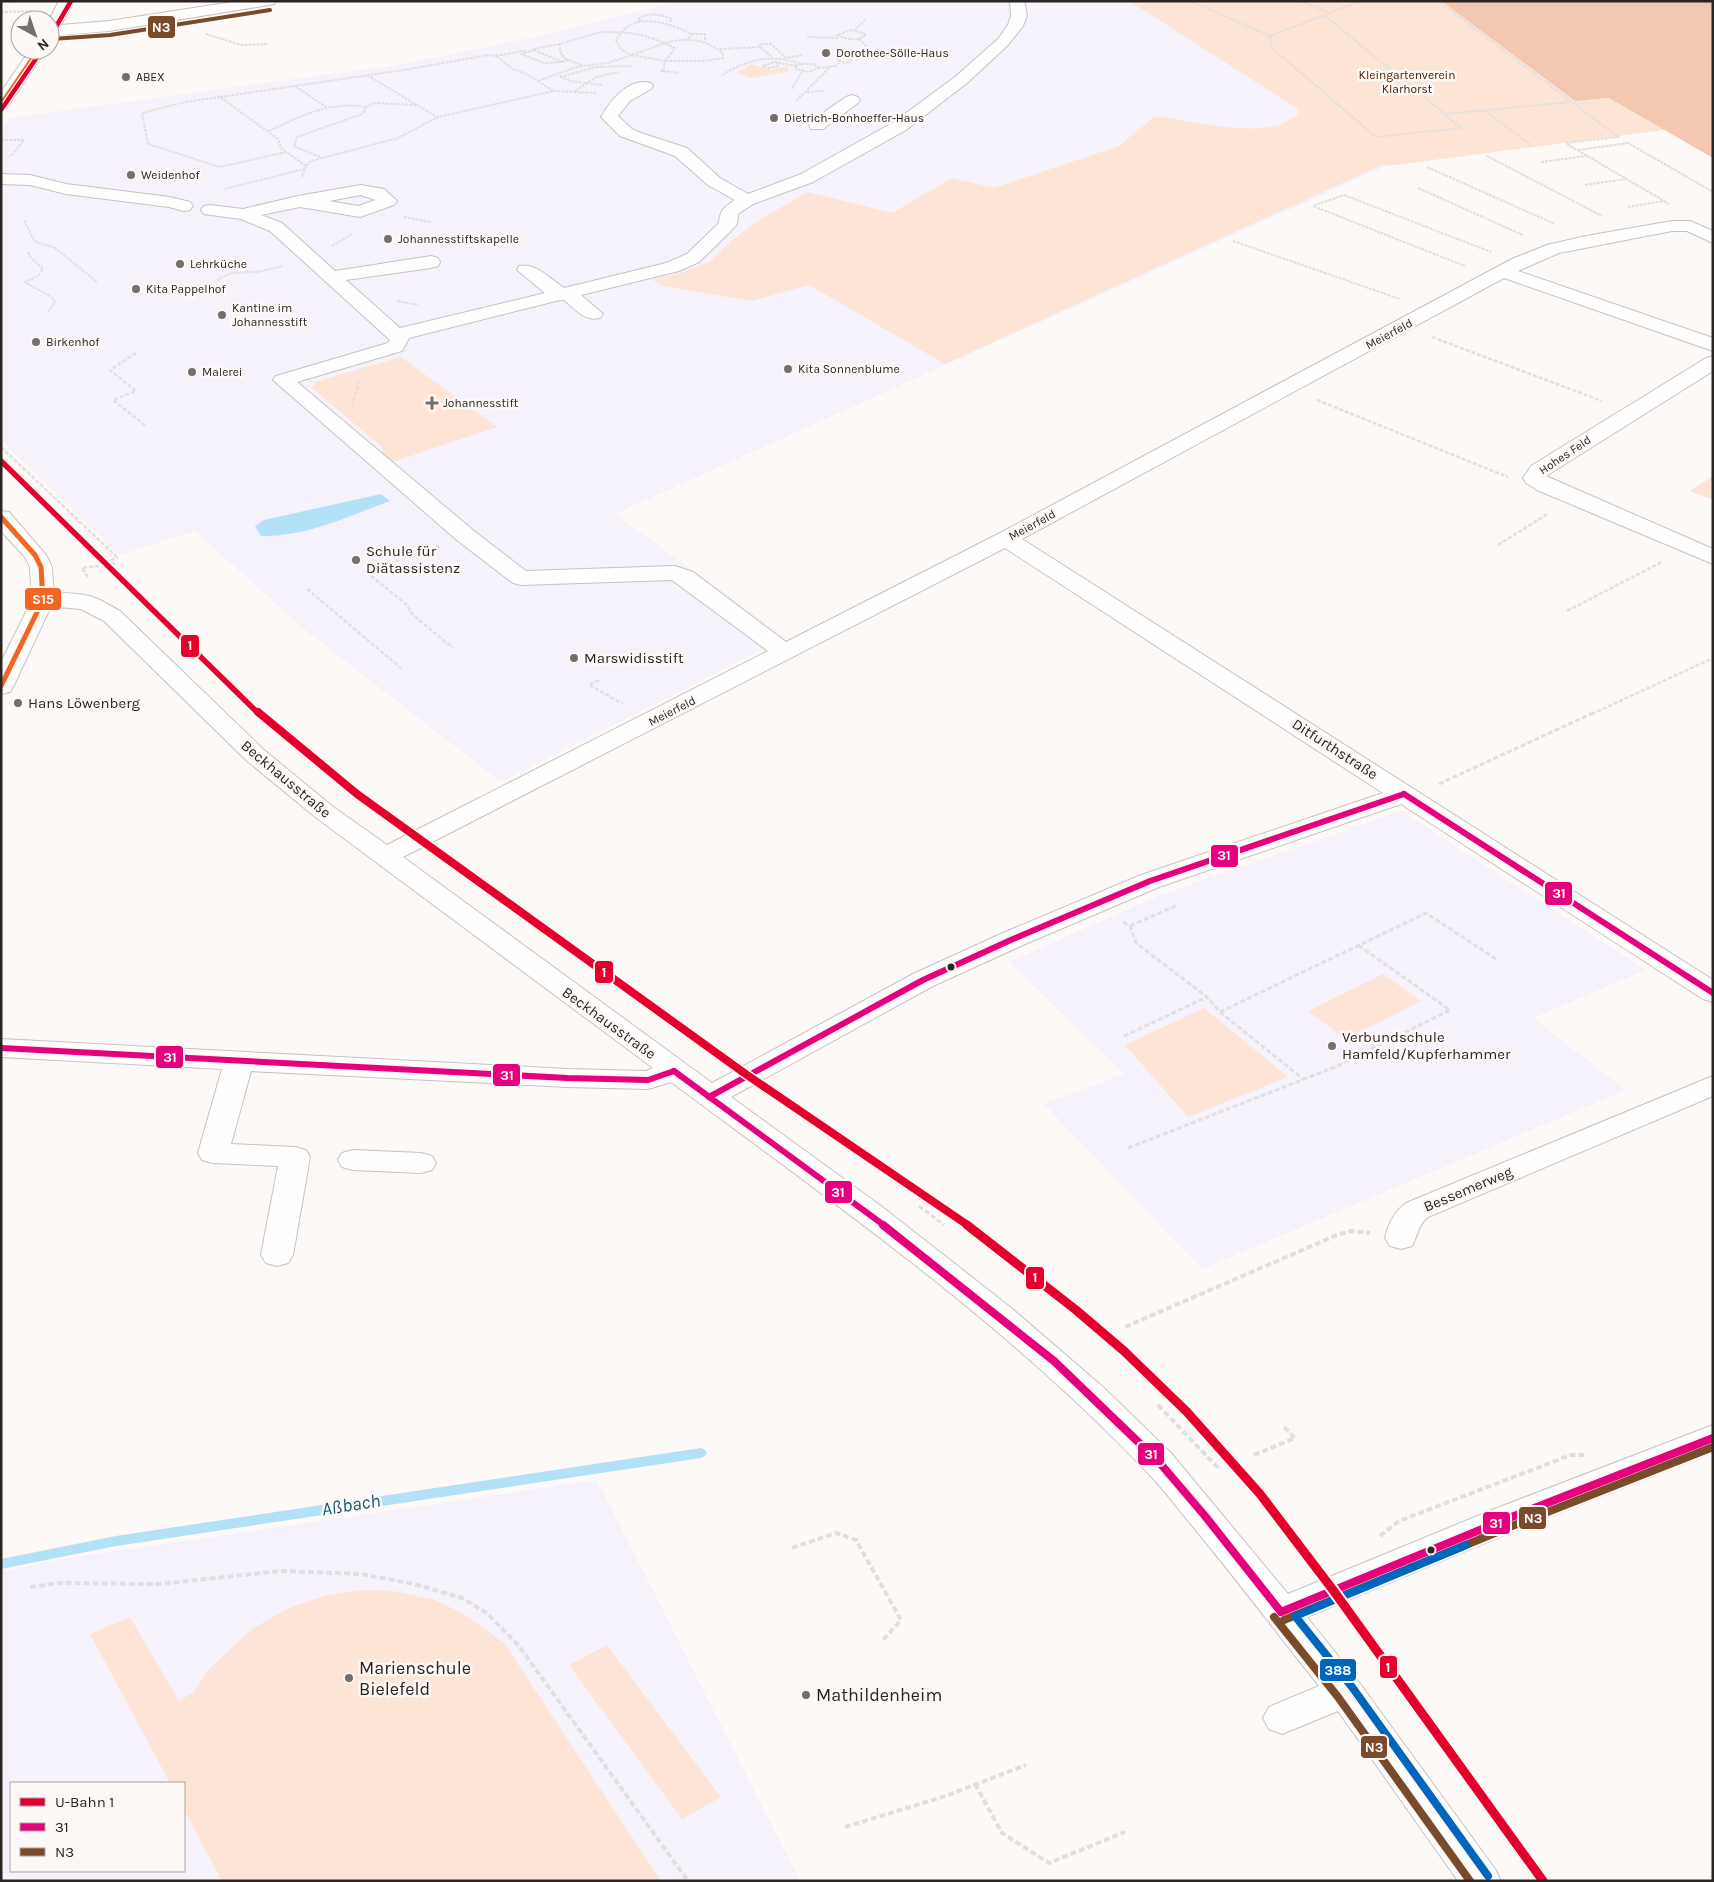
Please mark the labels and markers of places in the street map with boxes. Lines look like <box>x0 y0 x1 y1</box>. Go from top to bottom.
place label: Dorothee-Sölle-Haus <box>836 46 949 60</box>
marker: Dorothee-Sölle-Haus <box>820 47 832 59</box>
place label: ABEX <box>136 70 165 84</box>
marker: ABEX <box>120 71 132 83</box>
place label: Dietrich-Bonhoeffer-Haus <box>784 111 924 125</box>
marker: Dietrich-Bonhoeffer-Haus <box>768 112 780 124</box>
place label: Weidenhof <box>141 168 200 182</box>
marker: Weidenhof <box>125 169 137 181</box>
place label: Johannesstiftskapelle <box>398 232 519 246</box>
marker: Johannesstiftskapelle <box>382 233 394 245</box>
place label: Lehrküche <box>190 257 247 271</box>
marker: Lehrküche <box>174 258 186 270</box>
place label: Kita Pappelhof <box>146 282 226 296</box>
marker: Kita Pappelhof <box>130 283 142 295</box>
place label: Kantine im Johannesstift <box>232 301 308 329</box>
marker: Kantine im Johannesstift <box>216 309 228 321</box>
place label: Birkenhof <box>46 335 100 349</box>
marker: Birkenhof <box>30 336 42 348</box>
place label: Kita Sonnenblume <box>798 362 900 376</box>
marker: Kita Sonnenblume <box>782 363 794 375</box>
place label: Malerei <box>202 365 242 379</box>
marker: Malerei <box>186 366 198 378</box>
marker: Johannesstift <box>425 396 439 410</box>
place label: Johannesstift <box>443 396 519 410</box>
place label: Schule für Diätassistenz <box>366 542 460 577</box>
marker: Schule für Diätassistenz <box>350 554 362 566</box>
place label: Marswidisstift <box>584 649 684 667</box>
marker: Marswidisstift <box>568 652 580 664</box>
place label: Hans Löwenberg <box>28 694 140 712</box>
marker: Hans Löwenberg <box>12 697 24 709</box>
unlabelled marker <box>946 962 956 972</box>
place label: Verbundschule Hamfeld/Kupferhammer <box>1342 1028 1511 1063</box>
marker: Verbundschule Hamfeld/Kupferhammer <box>1326 1040 1338 1052</box>
unlabelled marker <box>1426 1545 1436 1555</box>
place label: Marienschule Bielefeld <box>359 1657 471 1700</box>
marker: Marienschule Bielefeld <box>343 1672 355 1684</box>
place label: Mathildenheim <box>816 1684 942 1706</box>
marker: Mathildenheim <box>800 1689 812 1701</box>

